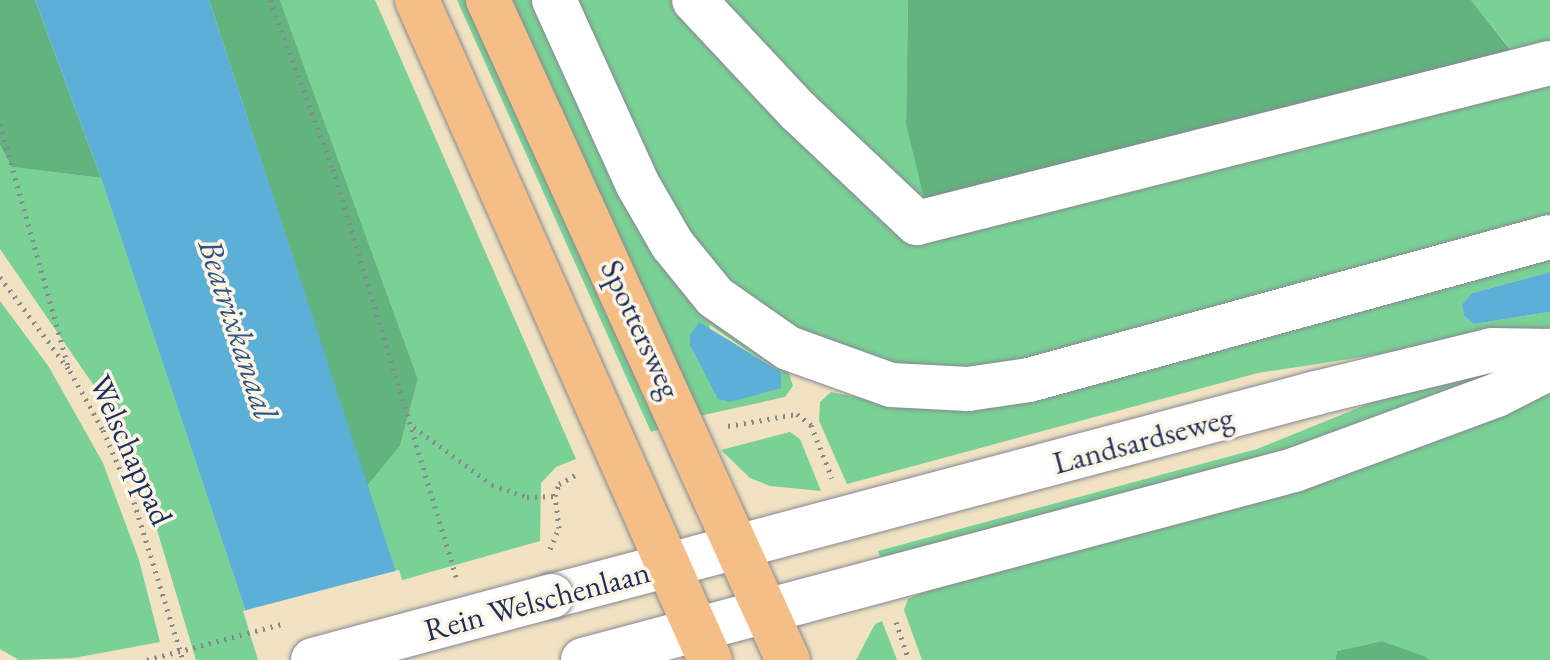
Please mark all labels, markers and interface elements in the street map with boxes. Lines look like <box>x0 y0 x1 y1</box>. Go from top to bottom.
water label: Beatrixkanaal <box>190 234 286 424</box>
street label: Spottersweg <box>592 254 690 404</box>
street label: Welschappad <box>81 369 181 531</box>
street label: Landsardseweg <box>1049 398 1237 482</box>
street label: Rein Welschenlaan <box>420 552 654 650</box>

